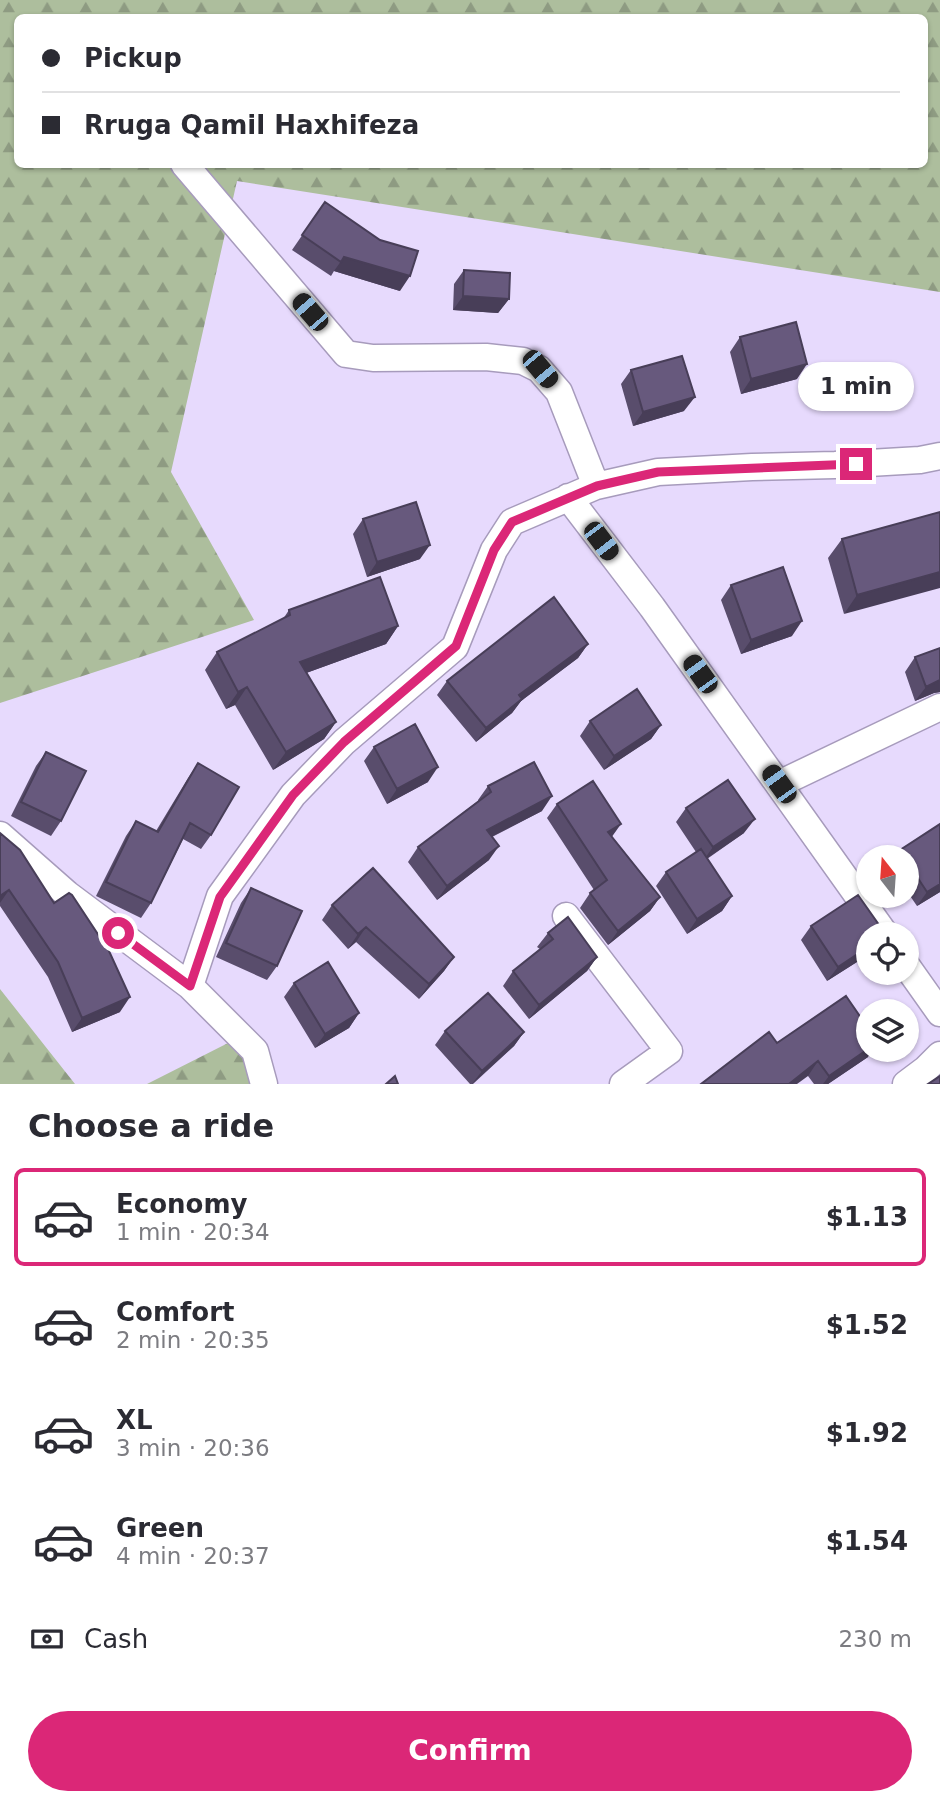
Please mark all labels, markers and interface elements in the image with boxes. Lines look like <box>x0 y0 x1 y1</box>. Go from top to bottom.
text: Pickup <box>84 43 182 73</box>
text: Rruga Qamil Haxhifeza <box>84 110 419 140</box>
car <box>289 289 332 335</box>
car <box>519 346 562 392</box>
callout: 1 min <box>798 363 914 412</box>
text: 1 min <box>820 373 892 399</box>
route end <box>840 448 872 480</box>
car <box>580 518 623 564</box>
car <box>680 651 721 697</box>
car <box>759 761 800 807</box>
north arrow <box>856 845 919 908</box>
map controls <box>856 845 919 1062</box>
route start <box>102 917 134 949</box>
button: locate <box>856 922 919 985</box>
button: layers <box>856 999 919 1062</box>
text: Choose a ride <box>28 1107 274 1145</box>
icon: car <box>32 1186 95 1249</box>
text: Economy <box>116 1189 247 1219</box>
text: $1.13 <box>826 1202 908 1232</box>
text: 1 min · 20:34 <box>116 1219 270 1245</box>
icon: car <box>32 1294 95 1357</box>
text: Comfort <box>116 1297 234 1327</box>
text: $1.52 <box>826 1310 908 1340</box>
text: 2 min · 20:35 <box>116 1327 270 1353</box>
icon: car <box>32 1402 95 1465</box>
text: XL <box>116 1405 153 1435</box>
text: $1.92 <box>826 1418 908 1448</box>
text: 3 min · 20:36 <box>116 1435 270 1461</box>
icon: car <box>32 1510 95 1573</box>
text: Green <box>116 1513 204 1543</box>
text: $1.54 <box>826 1526 908 1556</box>
text: 4 min · 20:37 <box>116 1543 270 1569</box>
icon: cash <box>28 1620 66 1658</box>
text: Cash <box>84 1624 148 1654</box>
text: 230 m <box>838 1626 912 1652</box>
button: Confirm <box>28 1711 912 1791</box>

